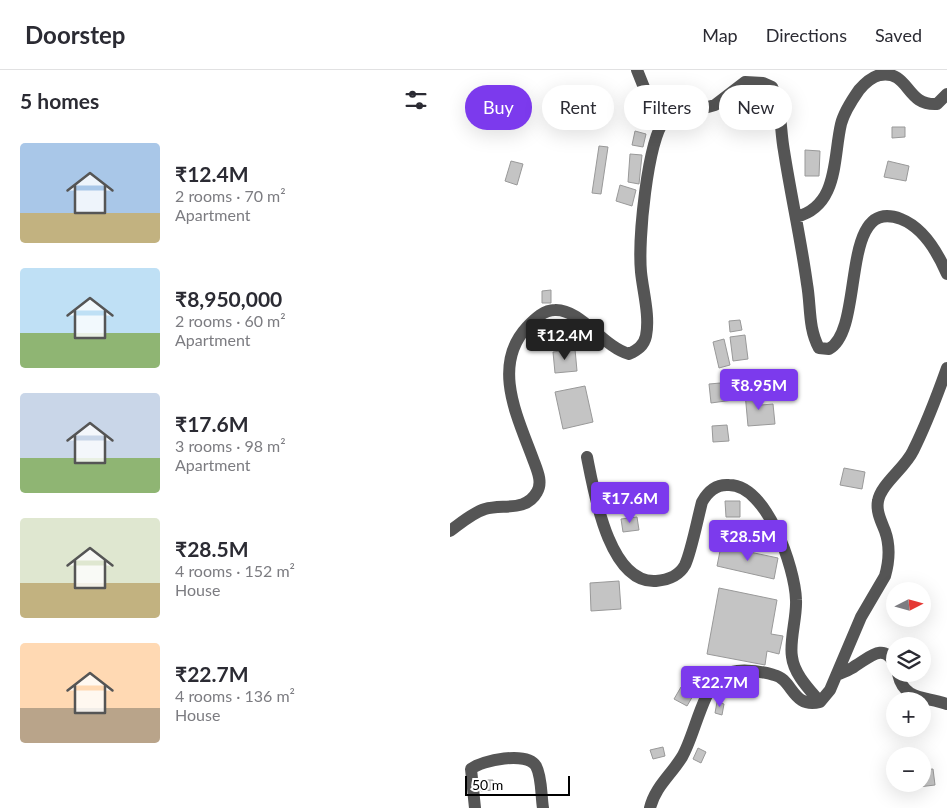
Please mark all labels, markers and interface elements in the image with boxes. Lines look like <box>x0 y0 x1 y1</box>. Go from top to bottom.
text: Doorstep <box>25 20 125 49</box>
text: Map <box>702 24 738 46</box>
text: Directions <box>766 24 847 46</box>
text: Saved <box>875 24 922 46</box>
chip: Buy <box>465 85 532 130</box>
chip: Rent <box>542 85 614 130</box>
chip: Filters <box>624 85 709 130</box>
chip: New <box>719 85 792 130</box>
icon: filters <box>402 86 430 114</box>
text: 5 homes <box>20 88 99 113</box>
text: ₹12.4M <box>175 161 249 186</box>
icon: home <box>60 163 120 223</box>
text: 2 rooms · 70 m² <box>175 186 286 205</box>
text: Apartment <box>175 205 250 224</box>
text: ₹8,950,000 <box>175 286 282 311</box>
icon: home <box>60 288 120 348</box>
text: 2 rooms · 60 m² <box>175 311 286 330</box>
pin: ₹12.4M <box>524 318 606 361</box>
text: ₹12.4M <box>537 325 593 344</box>
text: Apartment <box>175 330 250 349</box>
pin: ₹8.95M <box>718 368 800 411</box>
text: ₹8.95M <box>731 375 787 394</box>
text: ₹17.6M <box>175 411 249 436</box>
icon: home <box>60 413 120 473</box>
text: 3 rooms · 98 m² <box>175 436 286 455</box>
text: Apartment <box>175 455 250 474</box>
pin: ₹17.6M <box>589 482 671 524</box>
text: ₹17.6M <box>602 488 658 507</box>
pin: ₹28.5M <box>707 520 789 562</box>
text: ₹28.5M <box>720 526 776 545</box>
text: ₹28.5M <box>175 536 249 561</box>
icon: home <box>60 538 120 598</box>
text: 4 rooms · 152 m² <box>175 561 295 580</box>
text: House <box>175 580 220 599</box>
north arrow <box>886 582 931 628</box>
map controls <box>886 582 931 792</box>
button: layers <box>886 637 931 682</box>
text: ₹22.7M <box>175 661 249 686</box>
icon: home <box>60 663 120 723</box>
pin: ₹22.7M <box>679 666 761 708</box>
text: ₹22.7M <box>692 672 748 691</box>
text: 4 rooms · 136 m² <box>175 686 295 705</box>
button: + <box>886 692 931 737</box>
text: House <box>175 705 220 724</box>
button: − <box>886 747 931 792</box>
scale bar <box>465 773 570 796</box>
text: 50 m <box>472 776 503 793</box>

